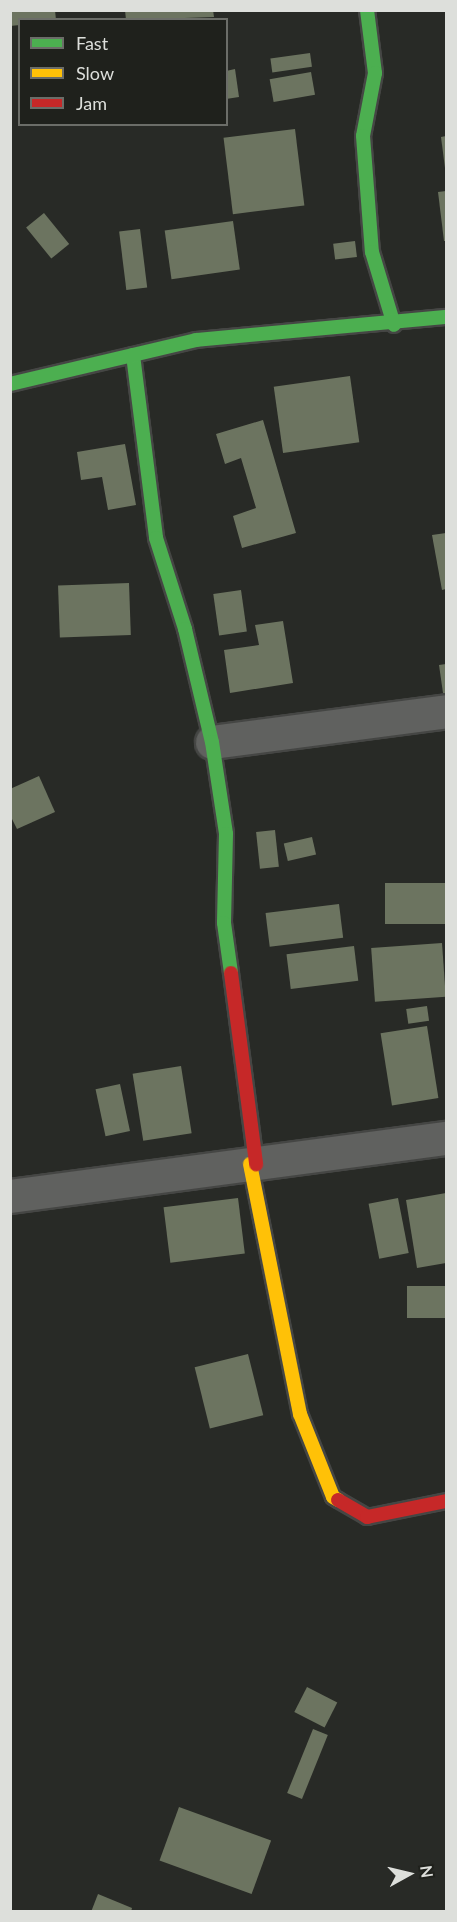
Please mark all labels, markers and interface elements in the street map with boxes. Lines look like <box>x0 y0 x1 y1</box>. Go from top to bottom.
legend <box>18 18 228 126</box>
text: Fast <box>76 32 108 54</box>
text: Slow <box>76 62 114 84</box>
text: Jam <box>76 92 107 114</box>
north arrow <box>379 1844 439 1904</box>
text: N <box>417 1864 438 1879</box>

